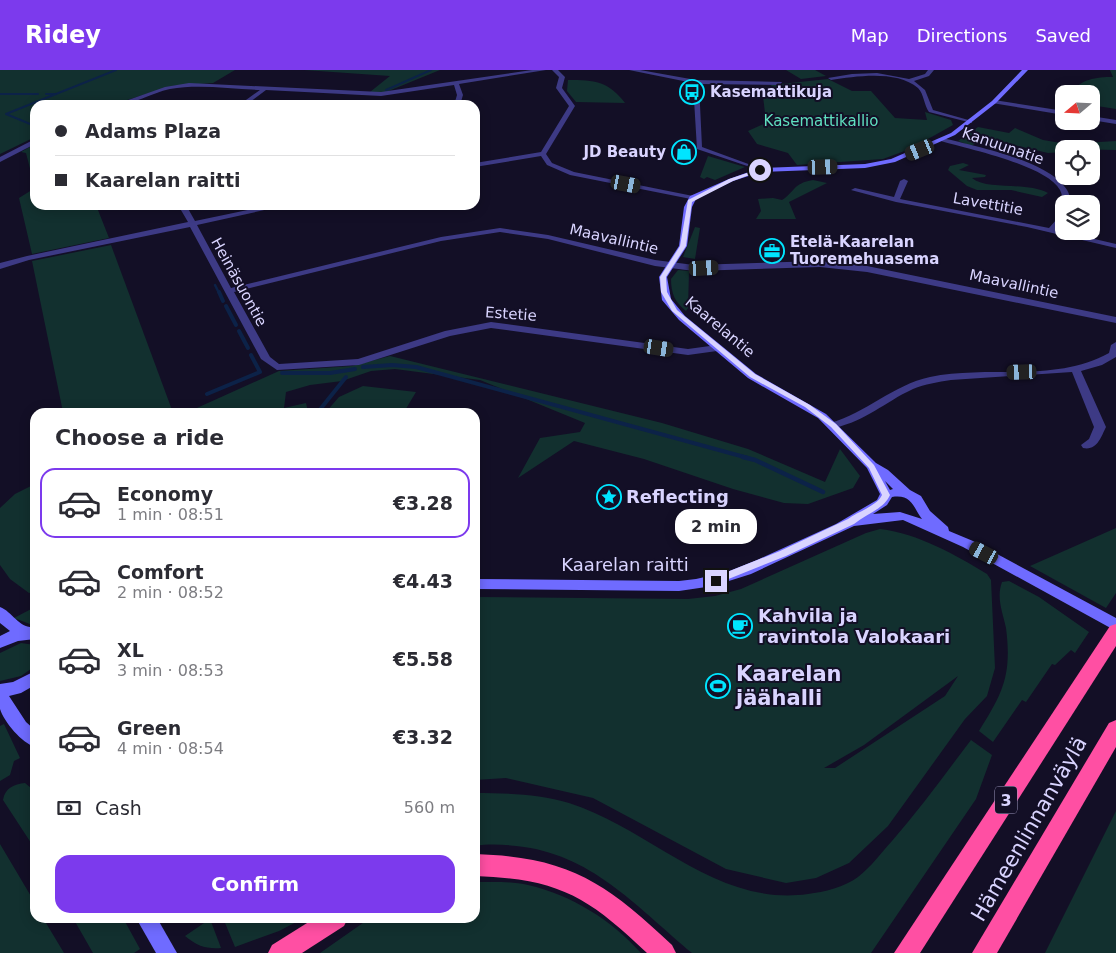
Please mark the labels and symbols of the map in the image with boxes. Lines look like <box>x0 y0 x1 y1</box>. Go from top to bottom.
bus stop icon: Kasemattikuja <box>679 79 705 105</box>
place label: Kasemattikuja <box>710 83 832 101</box>
north arrow <box>1055 85 1100 130</box>
park label: Kasemattikallio <box>764 112 878 130</box>
street label: Kanuunatie <box>960 124 1046 168</box>
car <box>903 137 936 163</box>
shop icon: JD Beauty <box>671 139 697 165</box>
place label: JD Beauty <box>582 143 666 161</box>
route start <box>749 159 771 181</box>
car <box>807 159 838 175</box>
car <box>609 174 642 194</box>
street label: Lavettitie <box>952 189 1024 219</box>
street label: Maavallintie <box>568 220 660 258</box>
place label: Etelä-Kaarelan Tuoremehuasema <box>790 233 939 268</box>
street label: Heinäsuontie <box>207 234 271 330</box>
office icon: Etelä-Kaarelan Tuoremehuasema <box>759 238 785 264</box>
car <box>688 260 719 276</box>
street label: Maavallintie <box>968 266 1060 302</box>
street label: Kaarelantie <box>682 293 758 361</box>
street label: Estetie <box>485 303 537 325</box>
car <box>643 338 674 358</box>
car <box>1006 364 1037 380</box>
place icon: Reflecting <box>596 484 622 510</box>
place label: Reflecting <box>626 486 729 507</box>
callout: 2 min <box>675 508 757 544</box>
car <box>967 539 1000 567</box>
street label: Kaarelan raitti <box>561 554 689 575</box>
route end <box>705 570 727 592</box>
place label: Kahvila ja ravintola Valokaari <box>758 605 950 647</box>
cafe icon: Kahvila ja ravintola Valokaari <box>727 613 753 639</box>
place label: Kaarelan jäähalli <box>735 662 842 710</box>
sports icon: Kaarelan jäähalli <box>705 673 731 699</box>
street label: Hämeenlinnanväylä <box>966 732 1092 926</box>
road number: 3 <box>995 786 1017 814</box>

